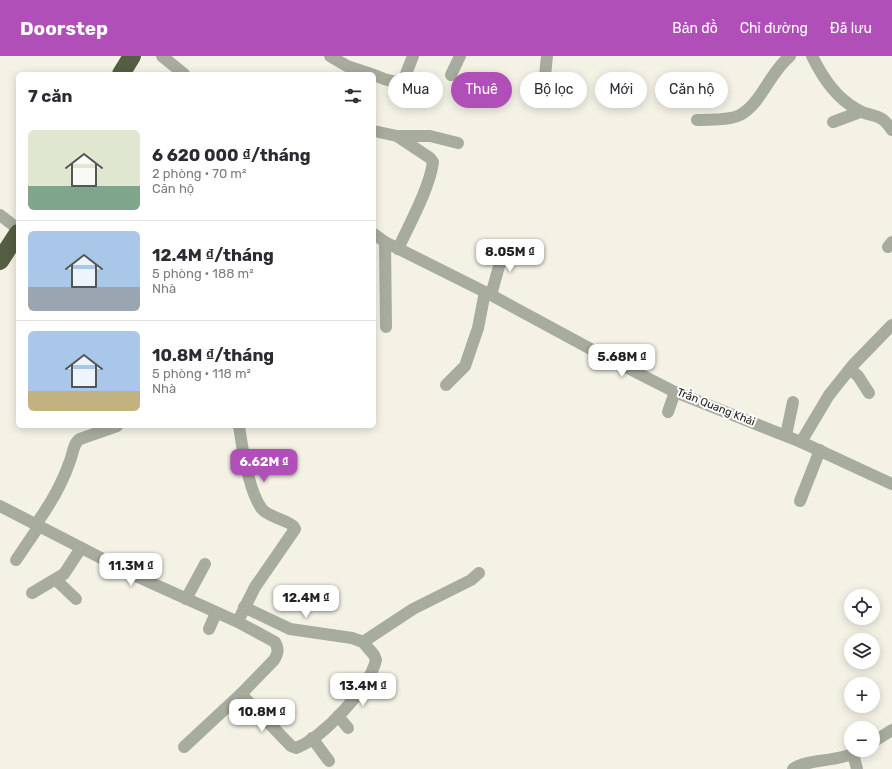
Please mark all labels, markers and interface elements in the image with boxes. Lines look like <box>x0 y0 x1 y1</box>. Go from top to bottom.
text: Doorstep <box>20 17 108 40</box>
text: Bản đồ <box>672 20 718 37</box>
text: Chỉ đường <box>740 20 808 37</box>
text: Đã lưu <box>830 20 872 37</box>
chip: Mua <box>388 72 443 108</box>
chip: Thuê <box>451 72 512 108</box>
chip: Bộ lọc <box>520 72 587 108</box>
chip: Mới <box>595 72 647 108</box>
chip: Căn hộ <box>655 72 728 108</box>
icon: filters <box>342 85 364 107</box>
text: 7 căn <box>28 86 72 106</box>
text: 6 620 000 ₫/tháng <box>152 145 311 165</box>
icon: home <box>60 146 108 194</box>
text: 2 phòng · 70 m² <box>152 166 246 181</box>
text: Căn hộ <box>152 181 194 196</box>
pin: 8.05M ₫ <box>473 239 547 273</box>
text: 8.05M ₫ <box>485 244 535 259</box>
text: 12.4M ₫/tháng <box>152 245 274 265</box>
icon: home <box>60 247 108 295</box>
text: 5 phòng · 188 m² <box>152 266 254 281</box>
text: Nhà <box>152 281 176 296</box>
pin: 5.68M ₫ <box>585 344 659 378</box>
text: 10.8M ₫/tháng <box>152 345 274 365</box>
icon: home <box>60 347 108 395</box>
text: 5.68M ₫ <box>597 349 647 364</box>
text: 5 phòng · 118 m² <box>152 366 251 381</box>
text: Nhà <box>152 381 176 396</box>
street label: Trần Quang Khải <box>675 384 757 429</box>
pin: 6.62M ₫ <box>227 449 301 483</box>
text: 6.62M ₫ <box>239 454 289 469</box>
pin: 11.3M ₫ <box>94 553 168 587</box>
text: 11.3M ₫ <box>108 558 154 573</box>
pin: 12.4M ₫ <box>269 585 343 619</box>
map controls <box>844 589 880 757</box>
button: locate <box>844 589 880 625</box>
text: 12.4M ₫ <box>282 590 330 605</box>
button: layers <box>844 633 880 669</box>
pin: 13.4M ₫ <box>326 673 400 707</box>
button: + <box>844 677 880 713</box>
text: 13.4M ₫ <box>339 678 387 693</box>
pin: 10.8M ₫ <box>225 699 299 733</box>
text: 10.8M ₫ <box>238 704 286 719</box>
button: − <box>844 721 880 757</box>

